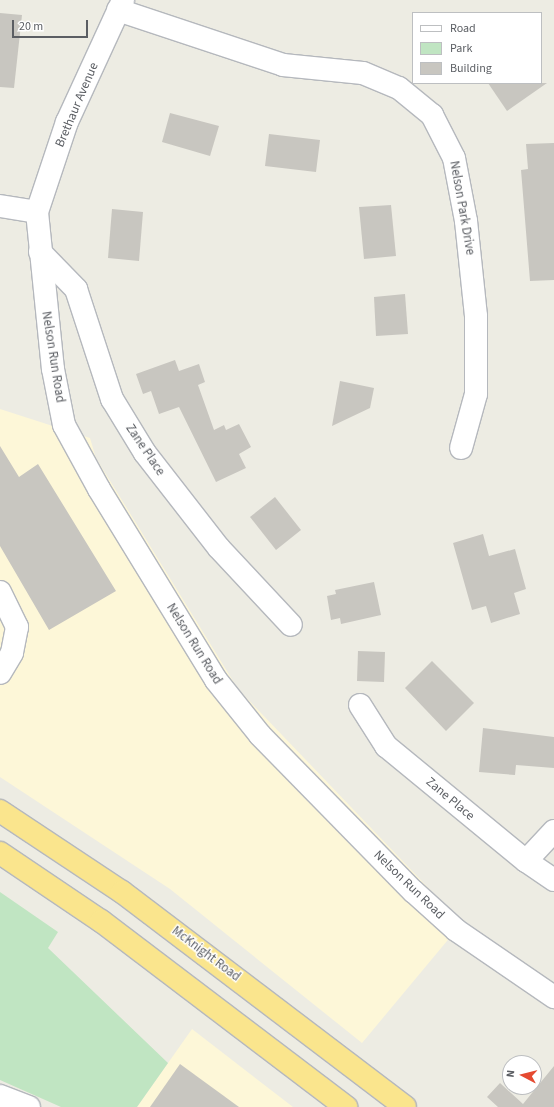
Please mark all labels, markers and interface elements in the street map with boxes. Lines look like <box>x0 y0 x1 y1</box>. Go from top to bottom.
scale bar <box>14 12 90 38</box>
legend <box>412 12 542 84</box>
text: 20 m <box>19 18 43 35</box>
text: Road <box>450 20 476 37</box>
text: Park <box>450 40 472 57</box>
street label: Brethaur Avenue <box>52 60 102 150</box>
text: Building <box>450 60 492 77</box>
street label: Nelson Park Drive <box>446 160 478 256</box>
street label: Nelson Run Road <box>38 310 68 404</box>
street label: Zane Place <box>122 421 168 479</box>
street label: Nelson Run Road <box>163 601 225 687</box>
street label: Zane Place <box>422 774 478 824</box>
street label: Nelson Run Road <box>370 847 448 923</box>
street label: McKnight Road <box>169 923 243 985</box>
north arrow <box>502 1055 542 1095</box>
text: N <box>503 1069 518 1078</box>

